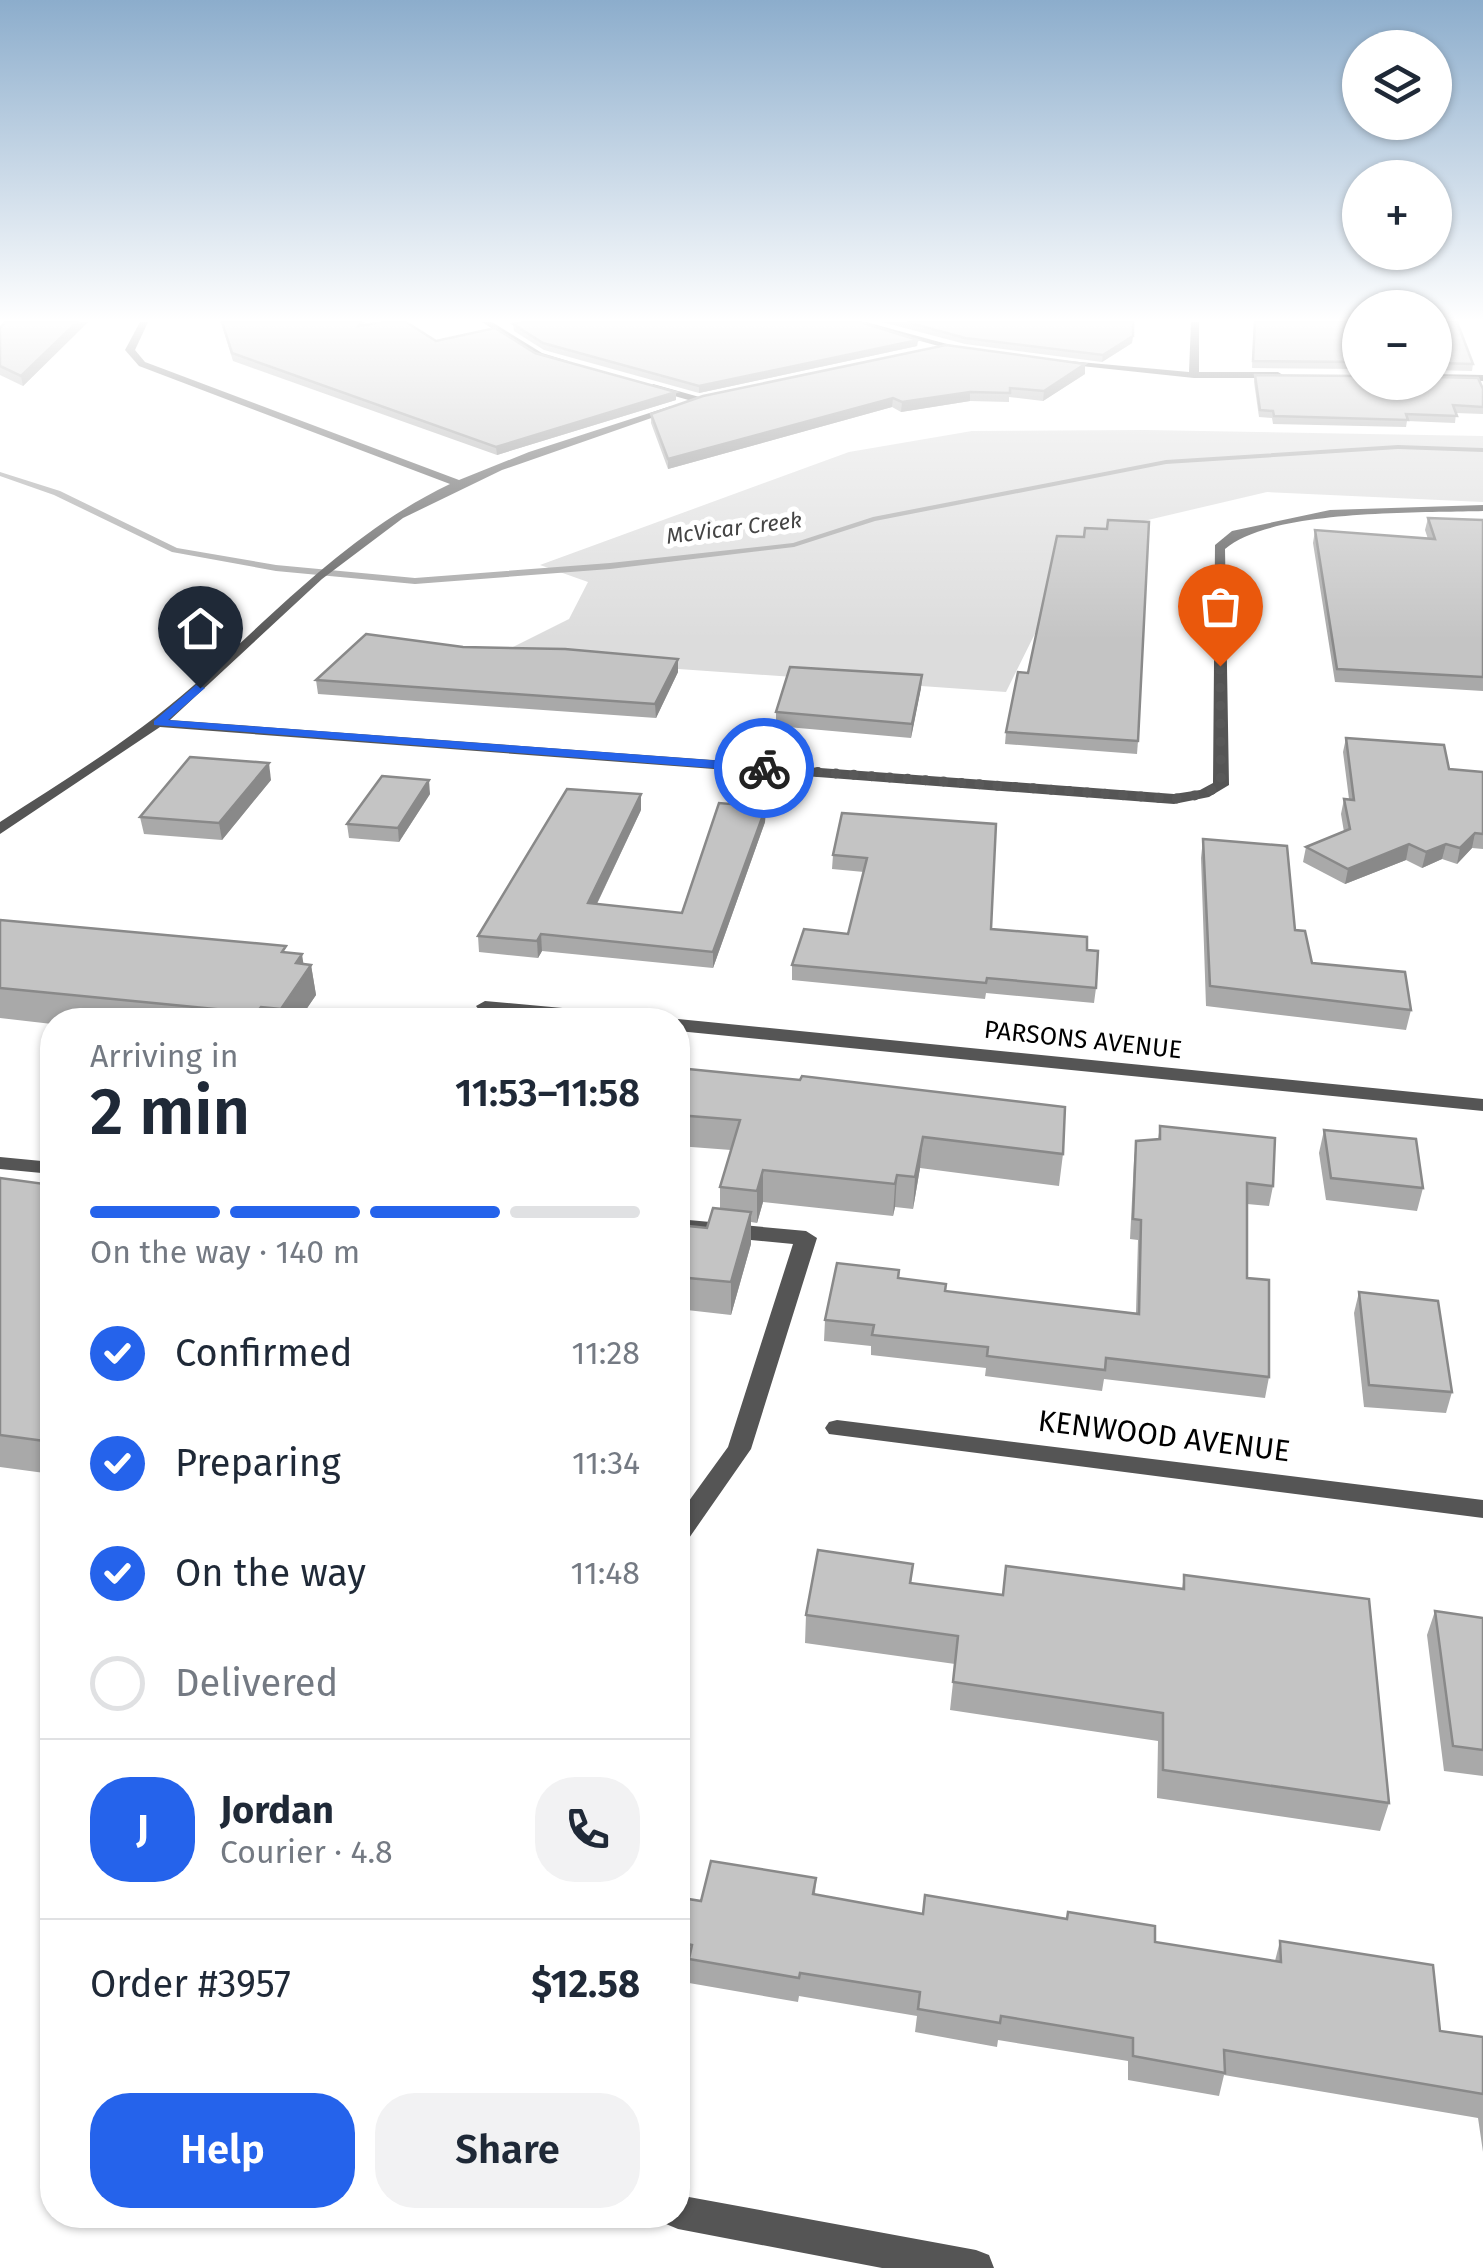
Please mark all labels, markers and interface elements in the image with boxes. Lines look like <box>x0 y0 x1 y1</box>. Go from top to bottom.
map controls <box>1342 30 1452 400</box>
button: layers <box>1342 30 1452 140</box>
button: + <box>1342 160 1452 270</box>
button: − <box>1342 290 1452 400</box>
water label: McVicar Creek <box>665 506 803 550</box>
pin <box>1178 564 1263 667</box>
icon: bag <box>1193 579 1248 634</box>
pin <box>158 586 243 689</box>
icon: home <box>173 601 228 656</box>
courier <box>714 718 814 818</box>
icon: bike <box>737 741 792 796</box>
street label: PARSONS AVENUE <box>983 1015 1183 1065</box>
text: Arriving in <box>90 1037 238 1075</box>
text: 11:53–11:58 <box>455 1070 640 1116</box>
text: 2 min <box>90 1073 250 1151</box>
text: On the way · 140 m <box>90 1233 360 1271</box>
icon: check <box>90 1326 145 1381</box>
text: Confirmed <box>175 1330 353 1376</box>
text: 11:28 <box>572 1334 640 1372</box>
street label: KENWOOD AVENUE <box>1036 1403 1292 1469</box>
icon: check <box>90 1436 145 1491</box>
text: Preparing <box>175 1440 341 1486</box>
text: 11:34 <box>572 1444 640 1482</box>
icon: check <box>90 1546 145 1601</box>
text: On the way <box>175 1550 366 1596</box>
text: 11:48 <box>571 1554 640 1592</box>
text: Delivered <box>175 1660 338 1706</box>
button: phone <box>535 1777 640 1882</box>
text: Jordan <box>220 1787 334 1833</box>
text: J <box>136 1806 149 1852</box>
text: Courier · 4.8 <box>220 1833 393 1871</box>
text: Order #3957 <box>90 1961 291 2007</box>
text: $12.58 <box>531 1961 640 2007</box>
button: Help <box>90 2093 355 2208</box>
button: Share <box>375 2093 640 2208</box>

